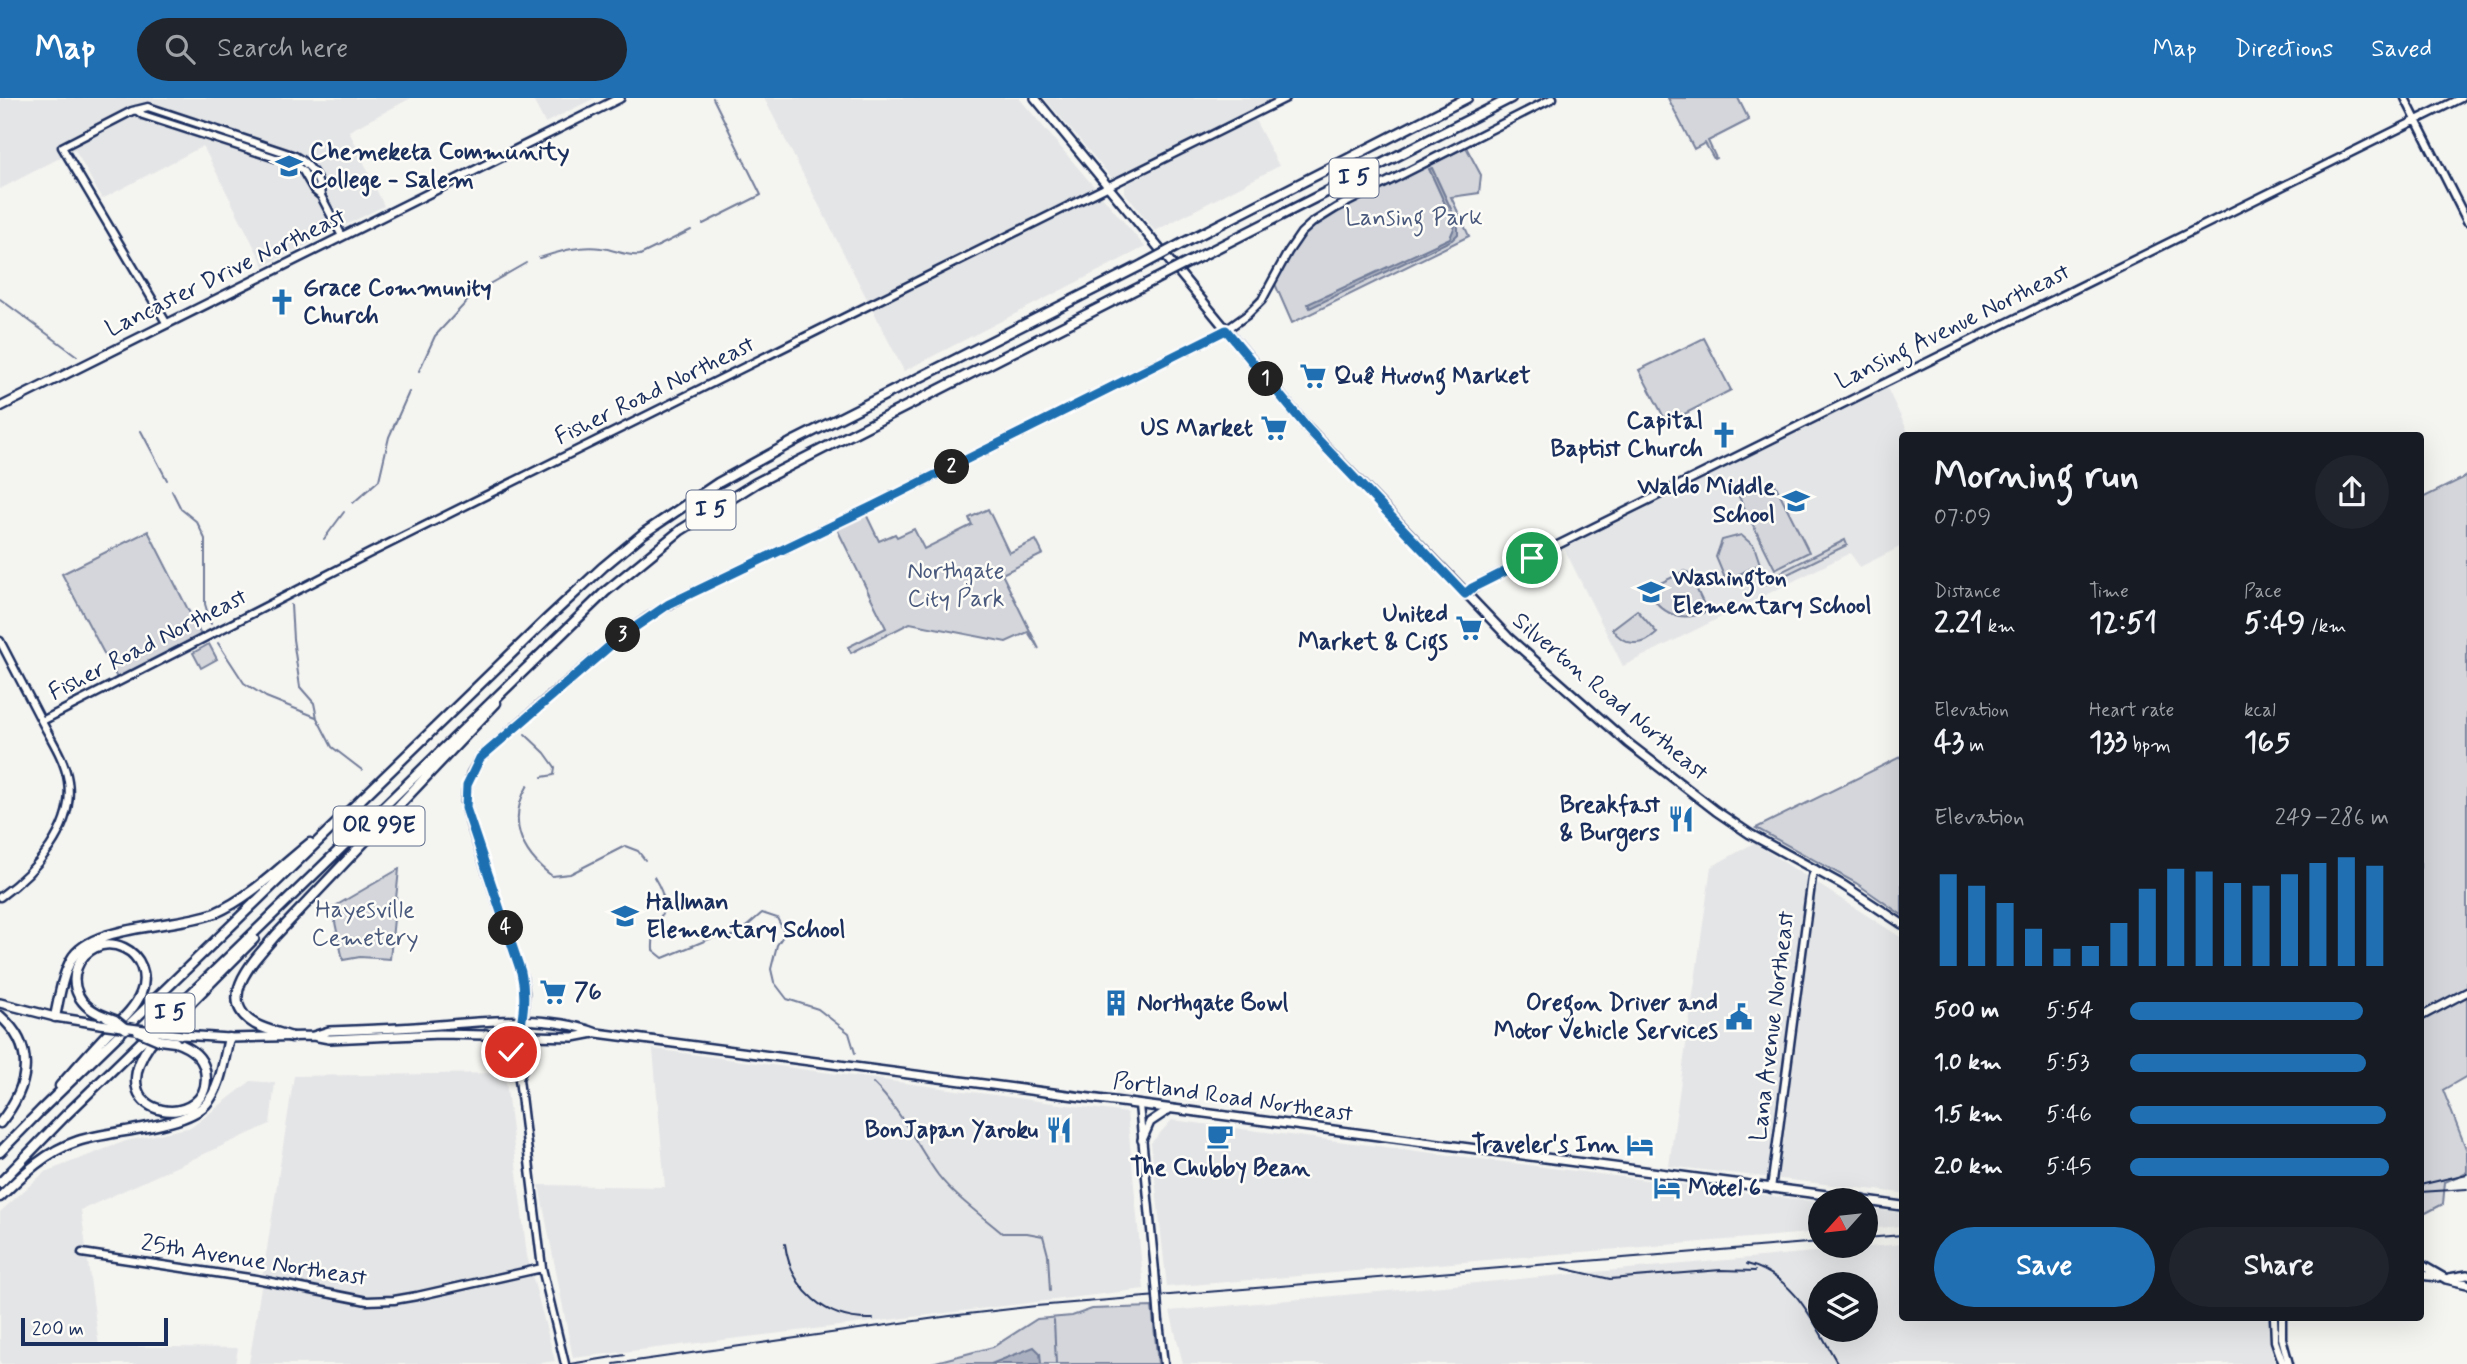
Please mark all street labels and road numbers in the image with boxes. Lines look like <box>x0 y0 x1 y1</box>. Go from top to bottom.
road number: I 5 <box>1330 158 1378 198</box>
street label: Lancaster Drive Northeast <box>101 201 352 345</box>
street label: Lansing Avenue Northeast <box>1831 257 2077 400</box>
street label: Fisher Road Northeast <box>550 329 761 453</box>
road number: I 5 <box>686 490 736 530</box>
street label: Fisher Road Northeast <box>43 581 253 708</box>
street label: Silverton Road Northeast <box>1505 606 1715 789</box>
road number: OR 99E <box>334 806 424 846</box>
street label: Lana Avenue Northeast <box>1743 909 1803 1143</box>
road number: I 5 <box>146 994 194 1032</box>
street label: Portland Road Northeast <box>1111 1066 1355 1130</box>
street label: 25th Avenue Northeast <box>139 1228 370 1294</box>

